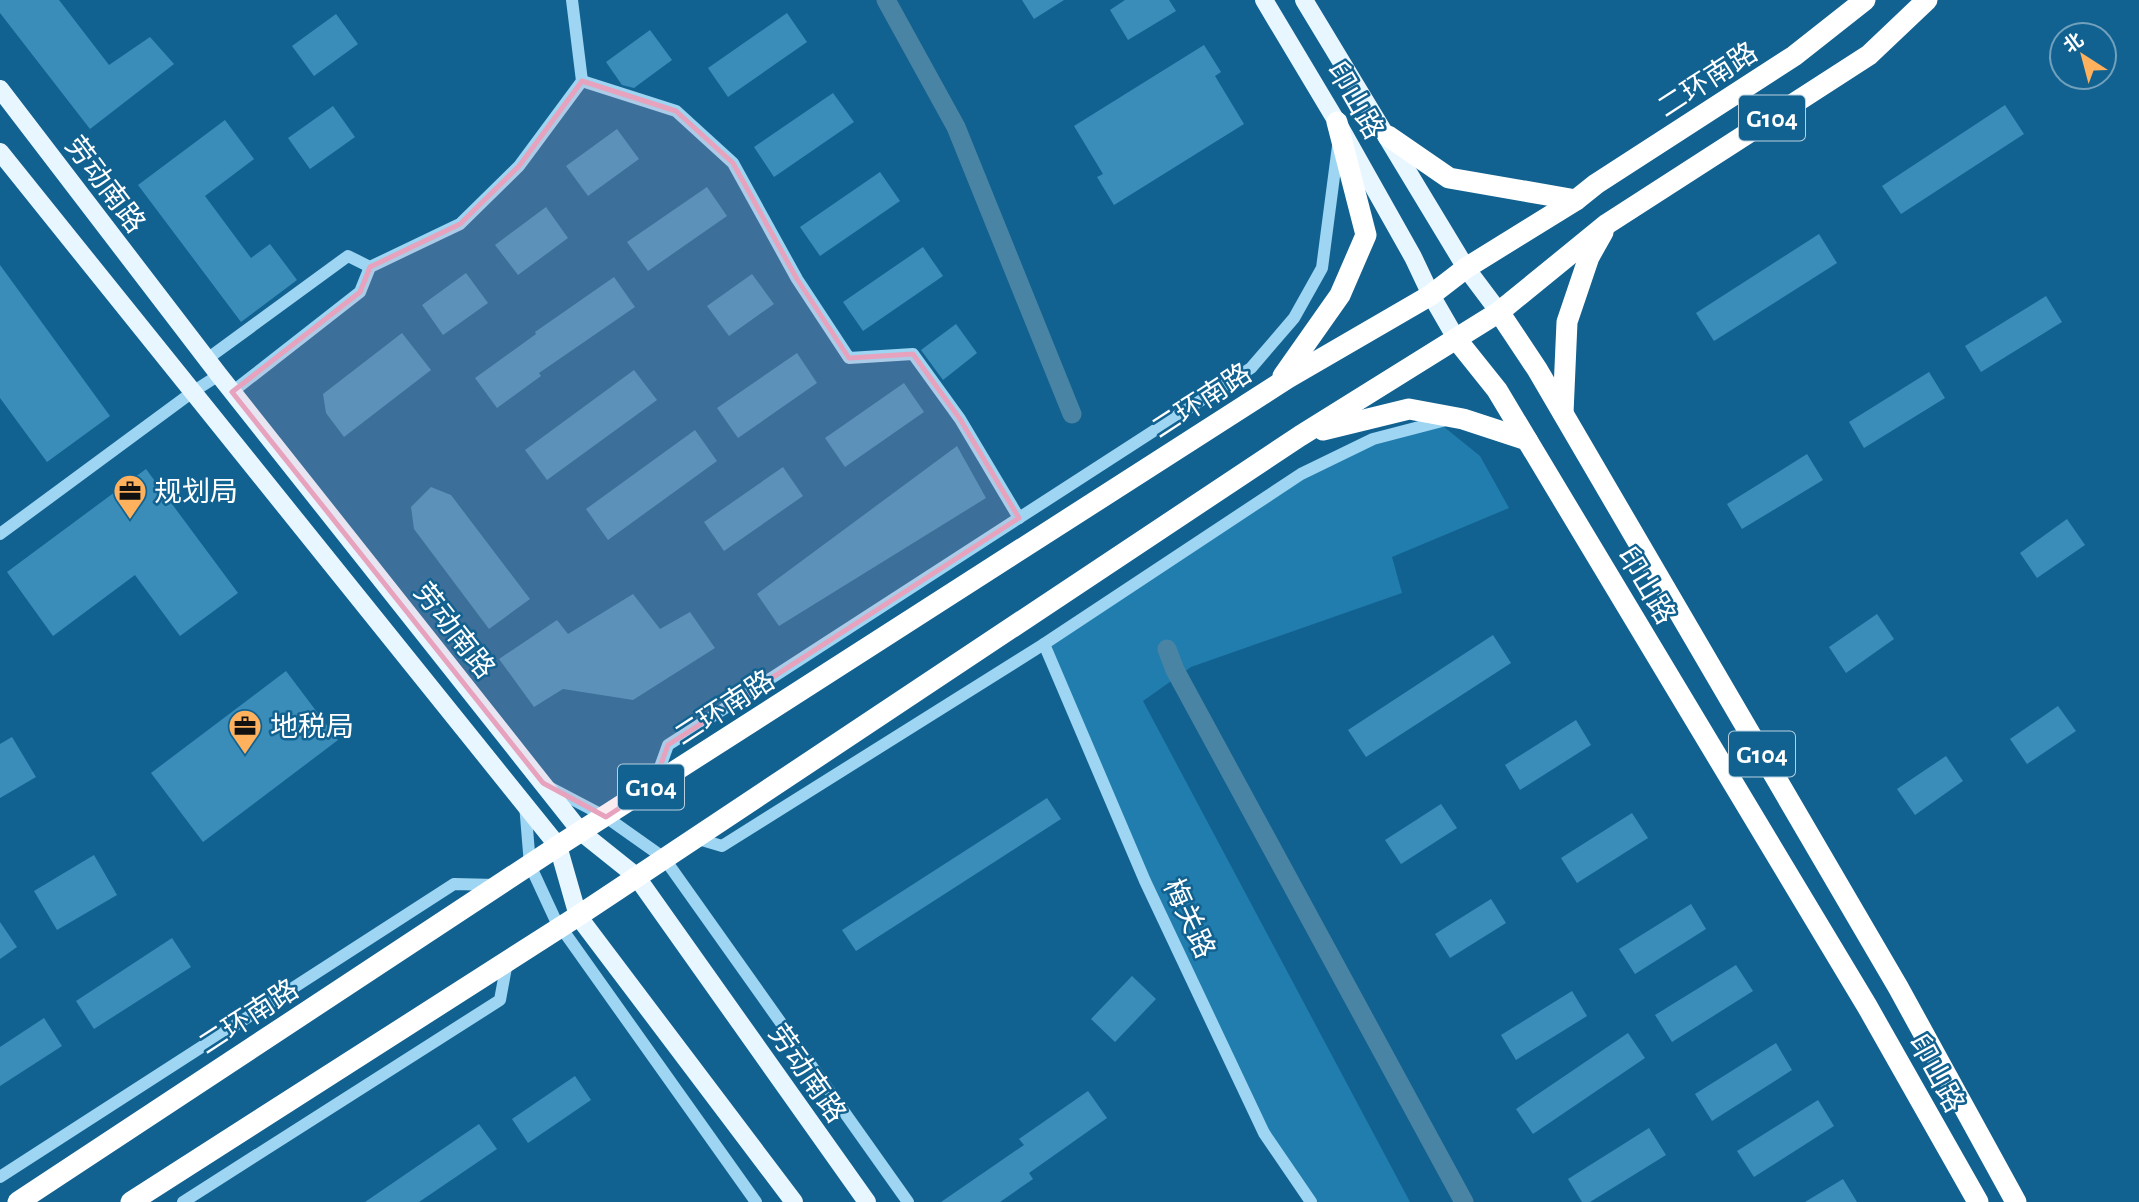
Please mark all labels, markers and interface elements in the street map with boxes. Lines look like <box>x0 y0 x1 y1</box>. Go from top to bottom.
north arrow <box>2048 21 2118 91</box>
text: 北 <box>2060 29 2087 57</box>
street label: 二环南路 <box>1652 37 1763 123</box>
street label: 印山路 <box>1321 57 1389 144</box>
road number: G104 <box>1739 96 1805 140</box>
street label: 劳动南路 <box>60 131 151 238</box>
street label: 二环南路 <box>1146 358 1257 444</box>
office icon: 规划局 <box>111 472 149 521</box>
place label: 规划局 <box>154 477 238 507</box>
street label: 印山路 <box>1612 542 1681 629</box>
street label: 劳动南路 <box>408 577 501 684</box>
street label: 二环南路 <box>669 665 780 751</box>
office icon: 地税局 <box>226 707 264 756</box>
place label: 地税局 <box>270 712 354 742</box>
road number: G104 <box>1729 732 1795 776</box>
road number: G104 <box>618 764 684 810</box>
street label: 梅关路 <box>1158 874 1220 963</box>
street label: 二环南路 <box>193 974 304 1060</box>
street label: 劳动南路 <box>763 1019 852 1128</box>
street label: 印山路 <box>1903 1029 1970 1117</box>

